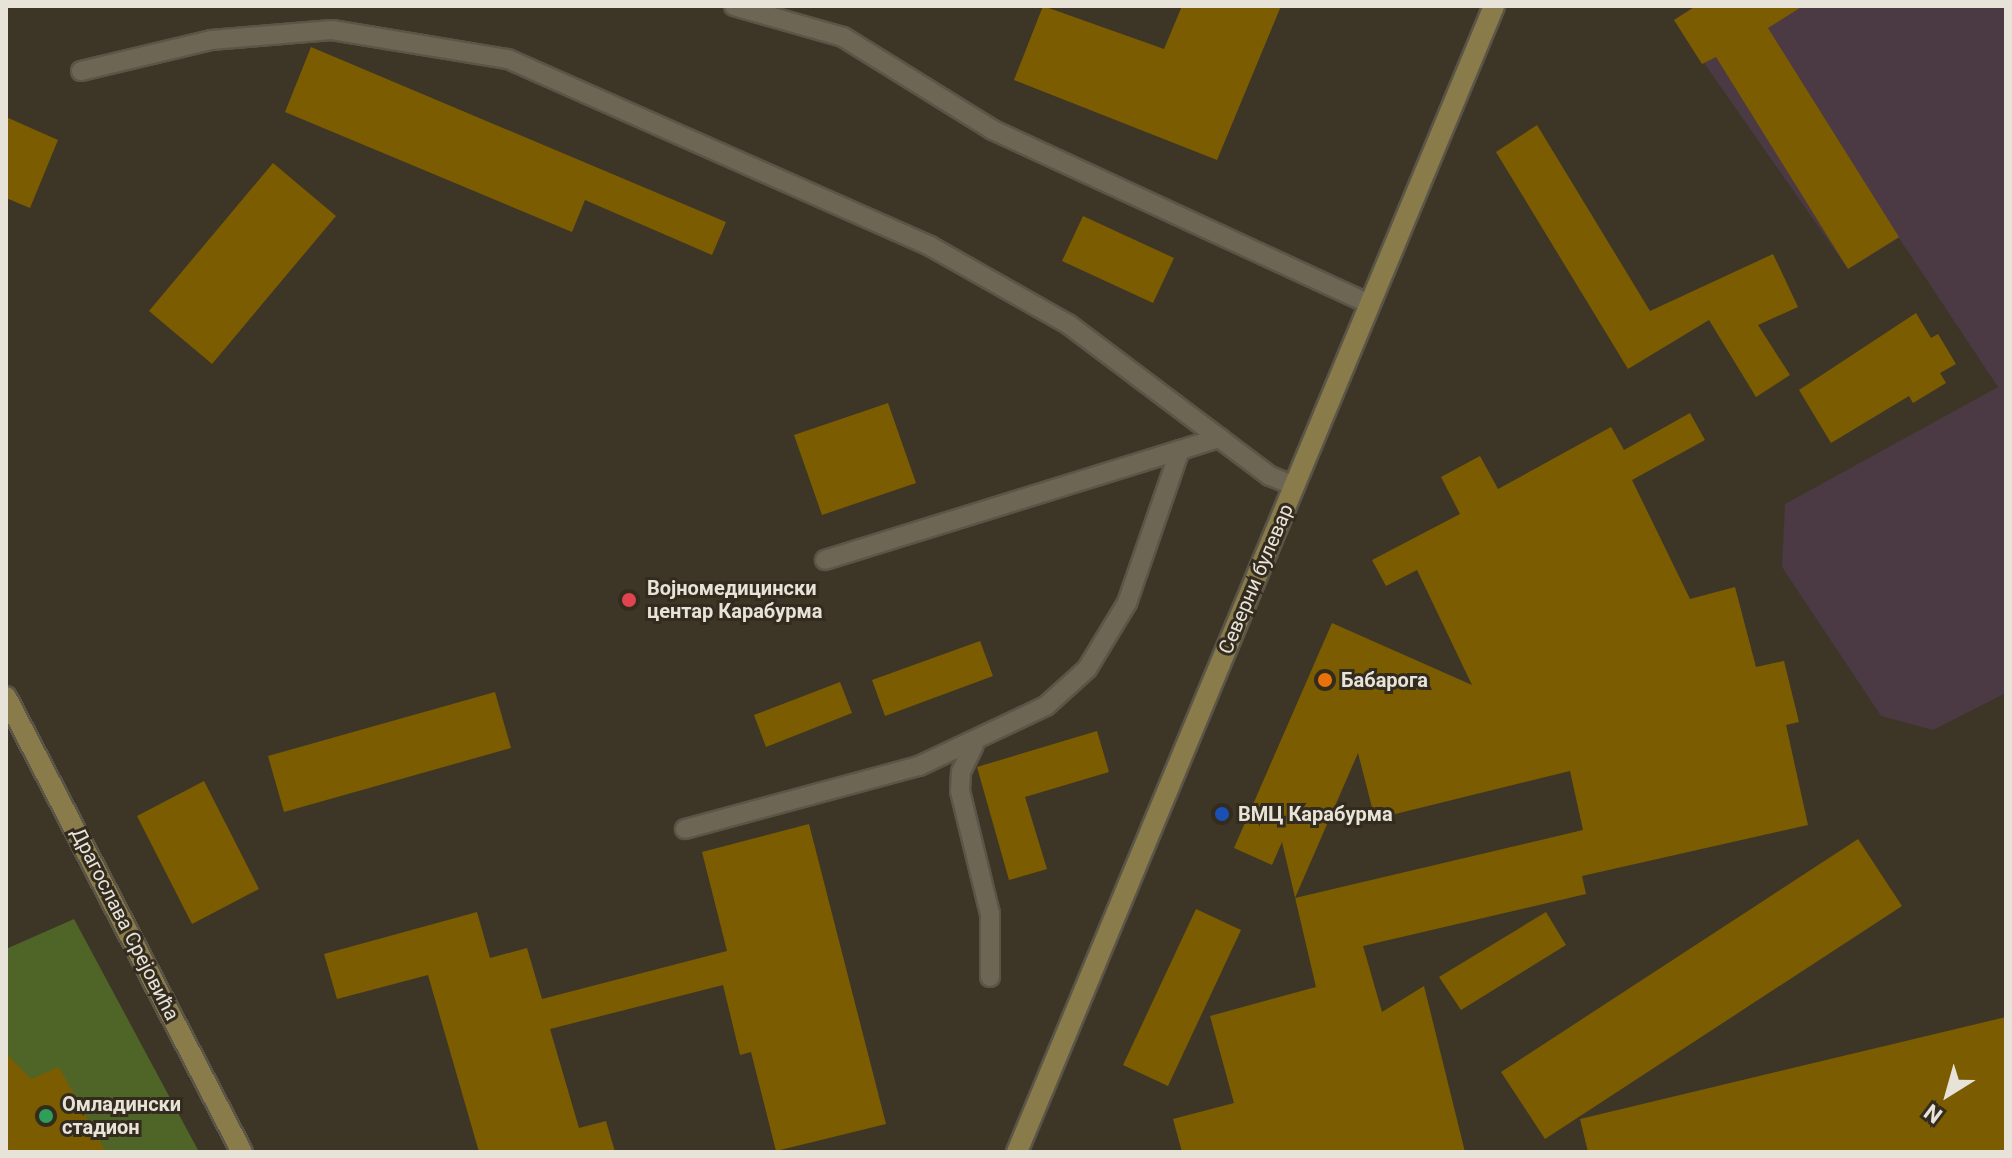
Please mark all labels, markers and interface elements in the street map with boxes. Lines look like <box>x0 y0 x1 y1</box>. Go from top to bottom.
street label: Северни булевар <box>1214 500 1298 658</box>
place label: Војномедицински центар Карабурма <box>647 576 822 623</box>
marker: Војномедицински центар Карабурма <box>618 589 640 611</box>
place label: Бабарога <box>1341 668 1428 692</box>
marker: Бабарога <box>1316 671 1334 689</box>
place label: ВМЦ Карабурма <box>1238 802 1393 826</box>
marker: ВМЦ Карабурма <box>1213 805 1231 823</box>
street label: Драгослава Срејовића <box>66 824 184 1024</box>
north arrow <box>1908 1054 1988 1134</box>
place label: Омладински стадион <box>62 1092 181 1139</box>
text: N <box>1920 1099 1947 1128</box>
marker: Омладински стадион <box>37 1107 55 1125</box>

